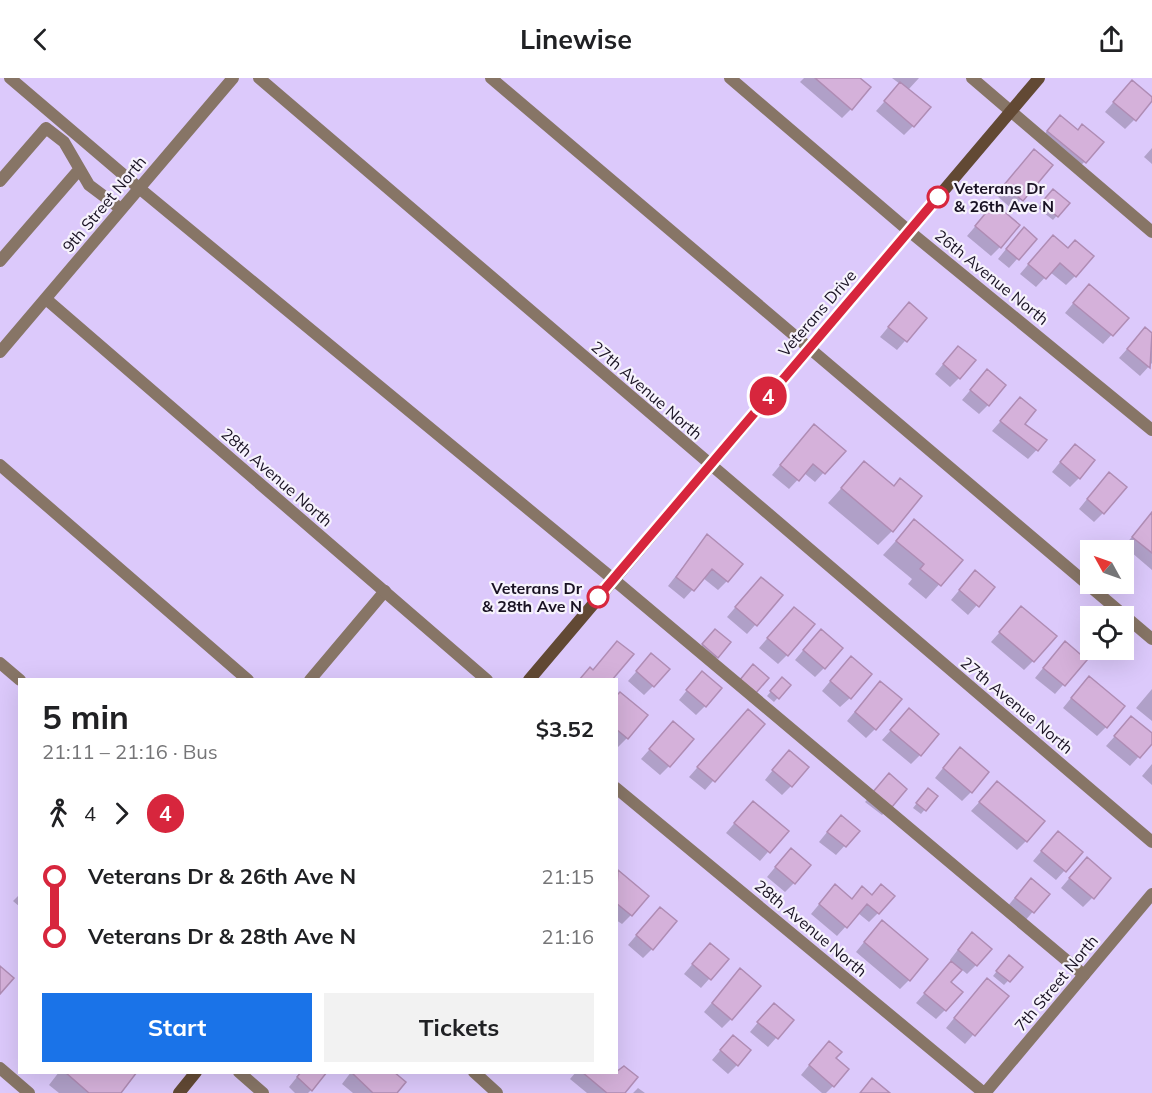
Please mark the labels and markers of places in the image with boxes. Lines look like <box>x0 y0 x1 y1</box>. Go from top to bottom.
place label: Veterans Dr & 26th Ave N <box>953 178 1054 216</box>
marker: Veterans Dr & 26th Ave N <box>927 186 949 208</box>
place label: Veterans Dr & 28th Ave N <box>482 578 583 616</box>
marker: Veterans Dr & 28th Ave N <box>587 586 609 608</box>

